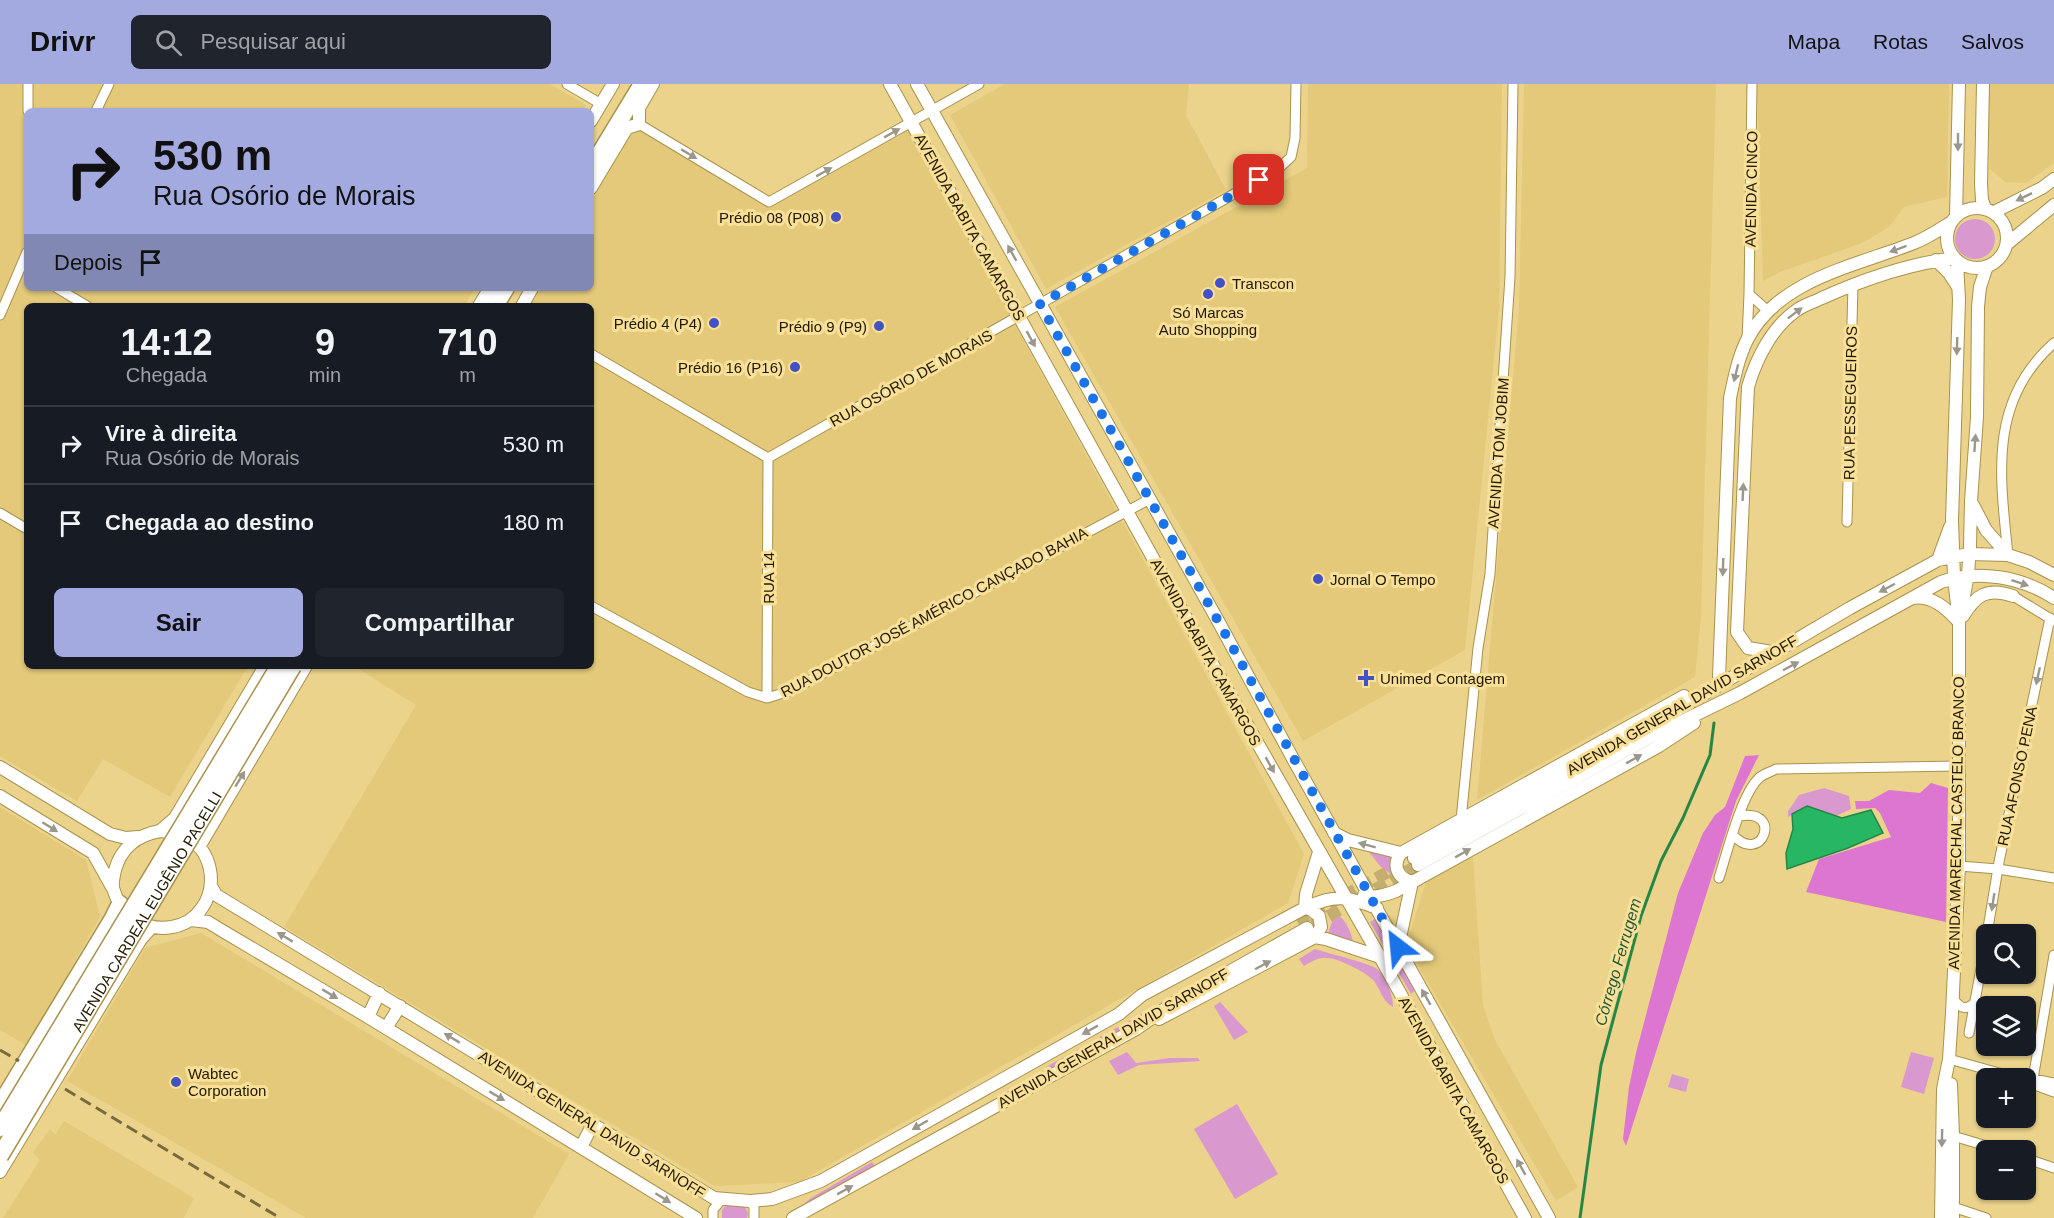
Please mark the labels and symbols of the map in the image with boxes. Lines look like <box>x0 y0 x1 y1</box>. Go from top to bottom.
one-way arrow <box>884 128 901 138</box>
street label: AVENIDA BABITA CAMARGOS <box>911 131 1029 323</box>
street label: AVENIDA CINCO <box>1741 131 1761 247</box>
one-way arrow <box>1954 133 1963 152</box>
one-way arrow <box>681 149 698 159</box>
pin <box>1233 154 1284 205</box>
one-way arrow <box>816 166 832 177</box>
one-way arrow <box>2016 192 2033 201</box>
place label: Prédio 08 (P08) <box>719 209 824 226</box>
marker: Prédio 08 (P08) <box>829 210 843 224</box>
one-way arrow <box>1007 245 1017 262</box>
one-way arrow <box>1889 245 1907 254</box>
place label: Transcon <box>1232 275 1294 292</box>
marker: Transcon <box>1213 276 1227 290</box>
marker: Só Marcas Auto Shopping <box>1201 287 1215 301</box>
place label: Só Marcas Auto Shopping <box>1159 304 1257 338</box>
one-way arrow <box>1787 307 1803 319</box>
place label: Prédio 4 (P4) <box>614 315 702 332</box>
marker: Prédio 4 (P4) <box>707 316 721 330</box>
place label: Prédio 9 (P9) <box>779 318 867 335</box>
marker: Prédio 9 (P9) <box>872 319 886 333</box>
street label: RUA OSÓRIO DE MORAIS <box>827 326 995 430</box>
street label: RUA PESSEGUEIROS <box>1840 326 1860 480</box>
one-way arrow <box>1026 331 1036 348</box>
one-way arrow <box>1953 337 1962 356</box>
place label: Prédio 16 (P16) <box>678 359 783 376</box>
marker: Prédio 16 (P16) <box>788 360 802 374</box>
one-way arrow <box>1730 364 1740 382</box>
street label: AVENIDA TOM JOBIM <box>1484 377 1512 529</box>
one-way arrow <box>1970 433 1979 452</box>
one-way arrow <box>1739 482 1748 501</box>
street label: RUA DOUTOR JOSÉ AMÉRICO CANÇADO BAHIA <box>778 524 1090 700</box>
street label: RUA 14 <box>760 552 777 604</box>
street label: AVENIDA BABITA CAMARGOS <box>1147 556 1265 748</box>
one-way arrow <box>1718 558 1727 577</box>
place label: Jornal O Tempo <box>1330 571 1436 588</box>
marker: Jornal O Tempo <box>1311 572 1325 586</box>
one-way arrow <box>2011 579 2029 588</box>
one-way arrow <box>1878 583 1895 593</box>
street label: AVENIDA GENERAL DAVID SARNOFF <box>1563 632 1801 778</box>
one-way arrow <box>1782 661 1799 671</box>
one-way arrow <box>2033 666 2043 685</box>
marker: Unimed Contagem <box>1357 669 1375 687</box>
place label: Unimed Contagem <box>1380 670 1505 687</box>
street label: AVENIDA MARECHAL CASTELO BRANCO <box>1945 676 1967 970</box>
street label: RUA AFONSO PENA <box>1994 705 2040 847</box>
one-way arrow <box>1626 754 1643 764</box>
one-way arrow <box>1265 757 1275 774</box>
one-way arrow <box>234 771 245 787</box>
street label: AVENIDA CARDEAL EUGÊNIO PACELLI <box>68 788 225 1035</box>
one-way arrow <box>42 821 58 832</box>
one-way arrow <box>1358 840 1376 850</box>
one-way arrow <box>1455 848 1472 858</box>
one-way arrow <box>1988 892 1997 911</box>
water label: Córrego Ferrugem <box>1592 896 1644 1028</box>
position arrow <box>1366 915 1430 979</box>
one-way arrow <box>277 931 293 942</box>
one-way arrow <box>1255 960 1272 970</box>
street label: AVENIDA GENERAL DAVID SARNOFF <box>994 965 1232 1111</box>
one-way arrow <box>322 989 338 1000</box>
one-way arrow <box>1420 989 1431 1005</box>
street label: AVENIDA BABITA CAMARGOS <box>1395 994 1513 1186</box>
one-way arrow <box>1081 1025 1098 1035</box>
one-way arrow <box>444 1032 460 1043</box>
street label: AVENIDA GENERAL DAVID SARNOFF <box>476 1047 708 1201</box>
place label: Wabtec Corporation <box>188 1065 266 1099</box>
marker: Wabtec Corporation <box>169 1075 183 1089</box>
one-way arrow <box>489 1090 505 1101</box>
one-way arrow <box>912 1120 928 1131</box>
one-way arrow <box>1937 1128 1947 1147</box>
one-way arrow <box>1515 1159 1526 1175</box>
one-way arrow <box>837 1185 854 1195</box>
one-way arrow <box>655 1192 671 1203</box>

